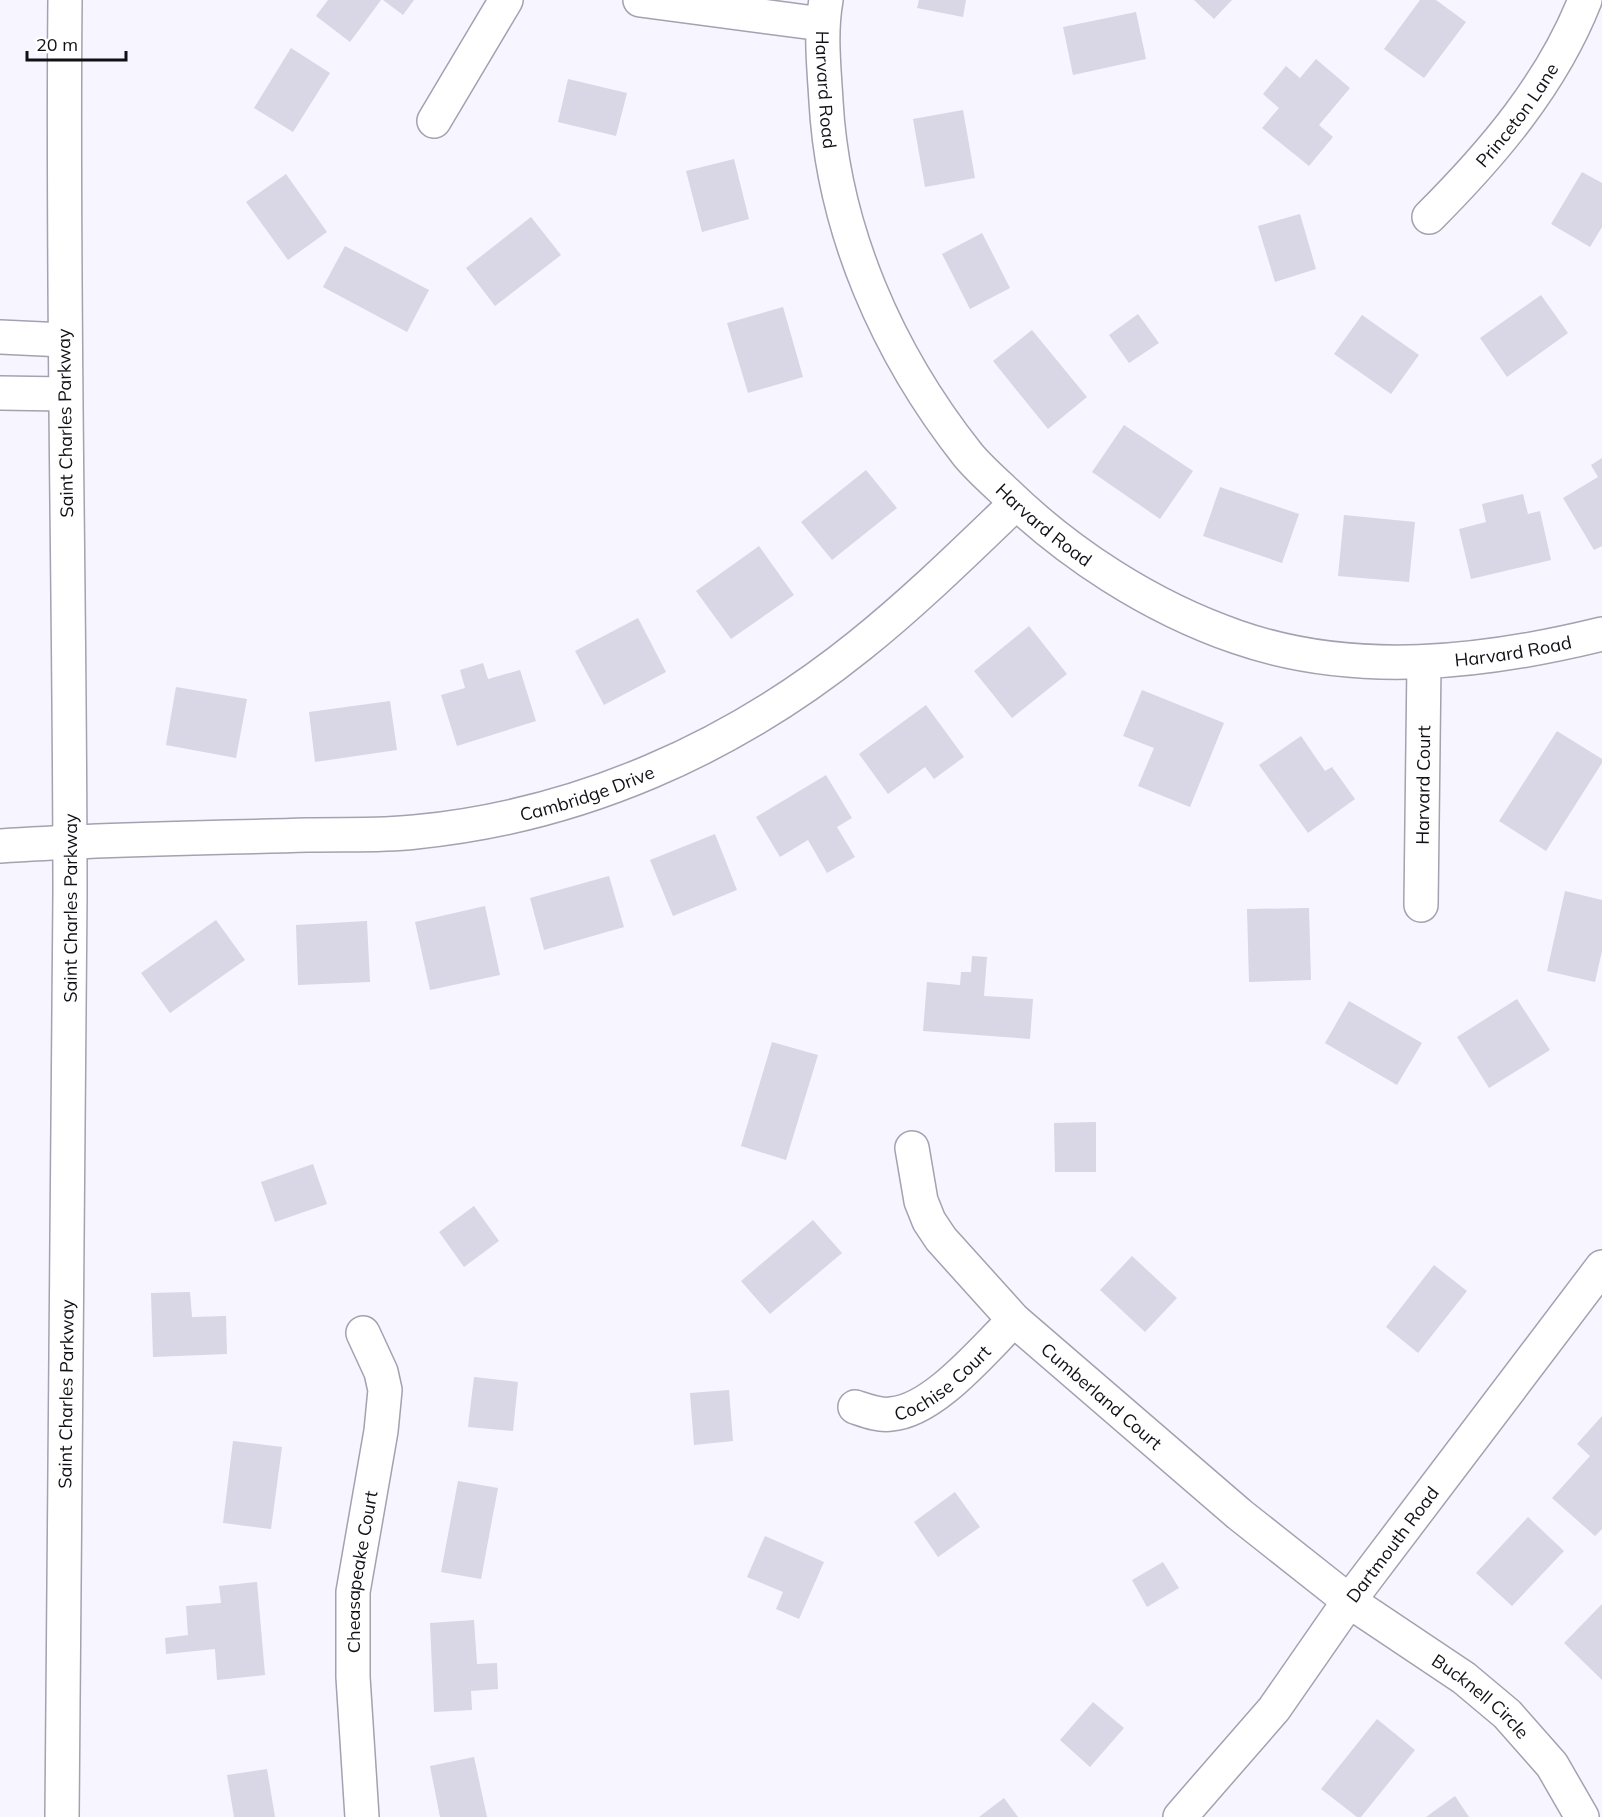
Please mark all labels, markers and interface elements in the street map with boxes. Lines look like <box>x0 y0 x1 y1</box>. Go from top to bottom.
scale bar <box>27 24 126 62</box>
street label: Harvard Road <box>811 31 842 150</box>
text: 20 m <box>36 33 78 56</box>
street label: Princeton Lane <box>1470 59 1563 172</box>
street label: Saint Charles Parkway <box>52 328 78 518</box>
street label: Harvard Road <box>991 478 1097 571</box>
street label: Harvard Road <box>1453 630 1573 671</box>
street label: Harvard Court <box>1410 725 1435 845</box>
street label: Cambridge Drive <box>517 760 657 826</box>
street label: Saint Charles Parkway <box>58 813 82 1003</box>
street label: Saint Charles Parkway <box>53 1299 78 1489</box>
street label: Cumberland Court <box>1037 1337 1167 1454</box>
street label: Cochise Court <box>892 1340 995 1425</box>
street label: Dartmouth Road <box>1341 1481 1443 1607</box>
street label: Cheasapeake Court <box>342 1489 382 1653</box>
street label: Bucknell Circle <box>1428 1648 1534 1743</box>

